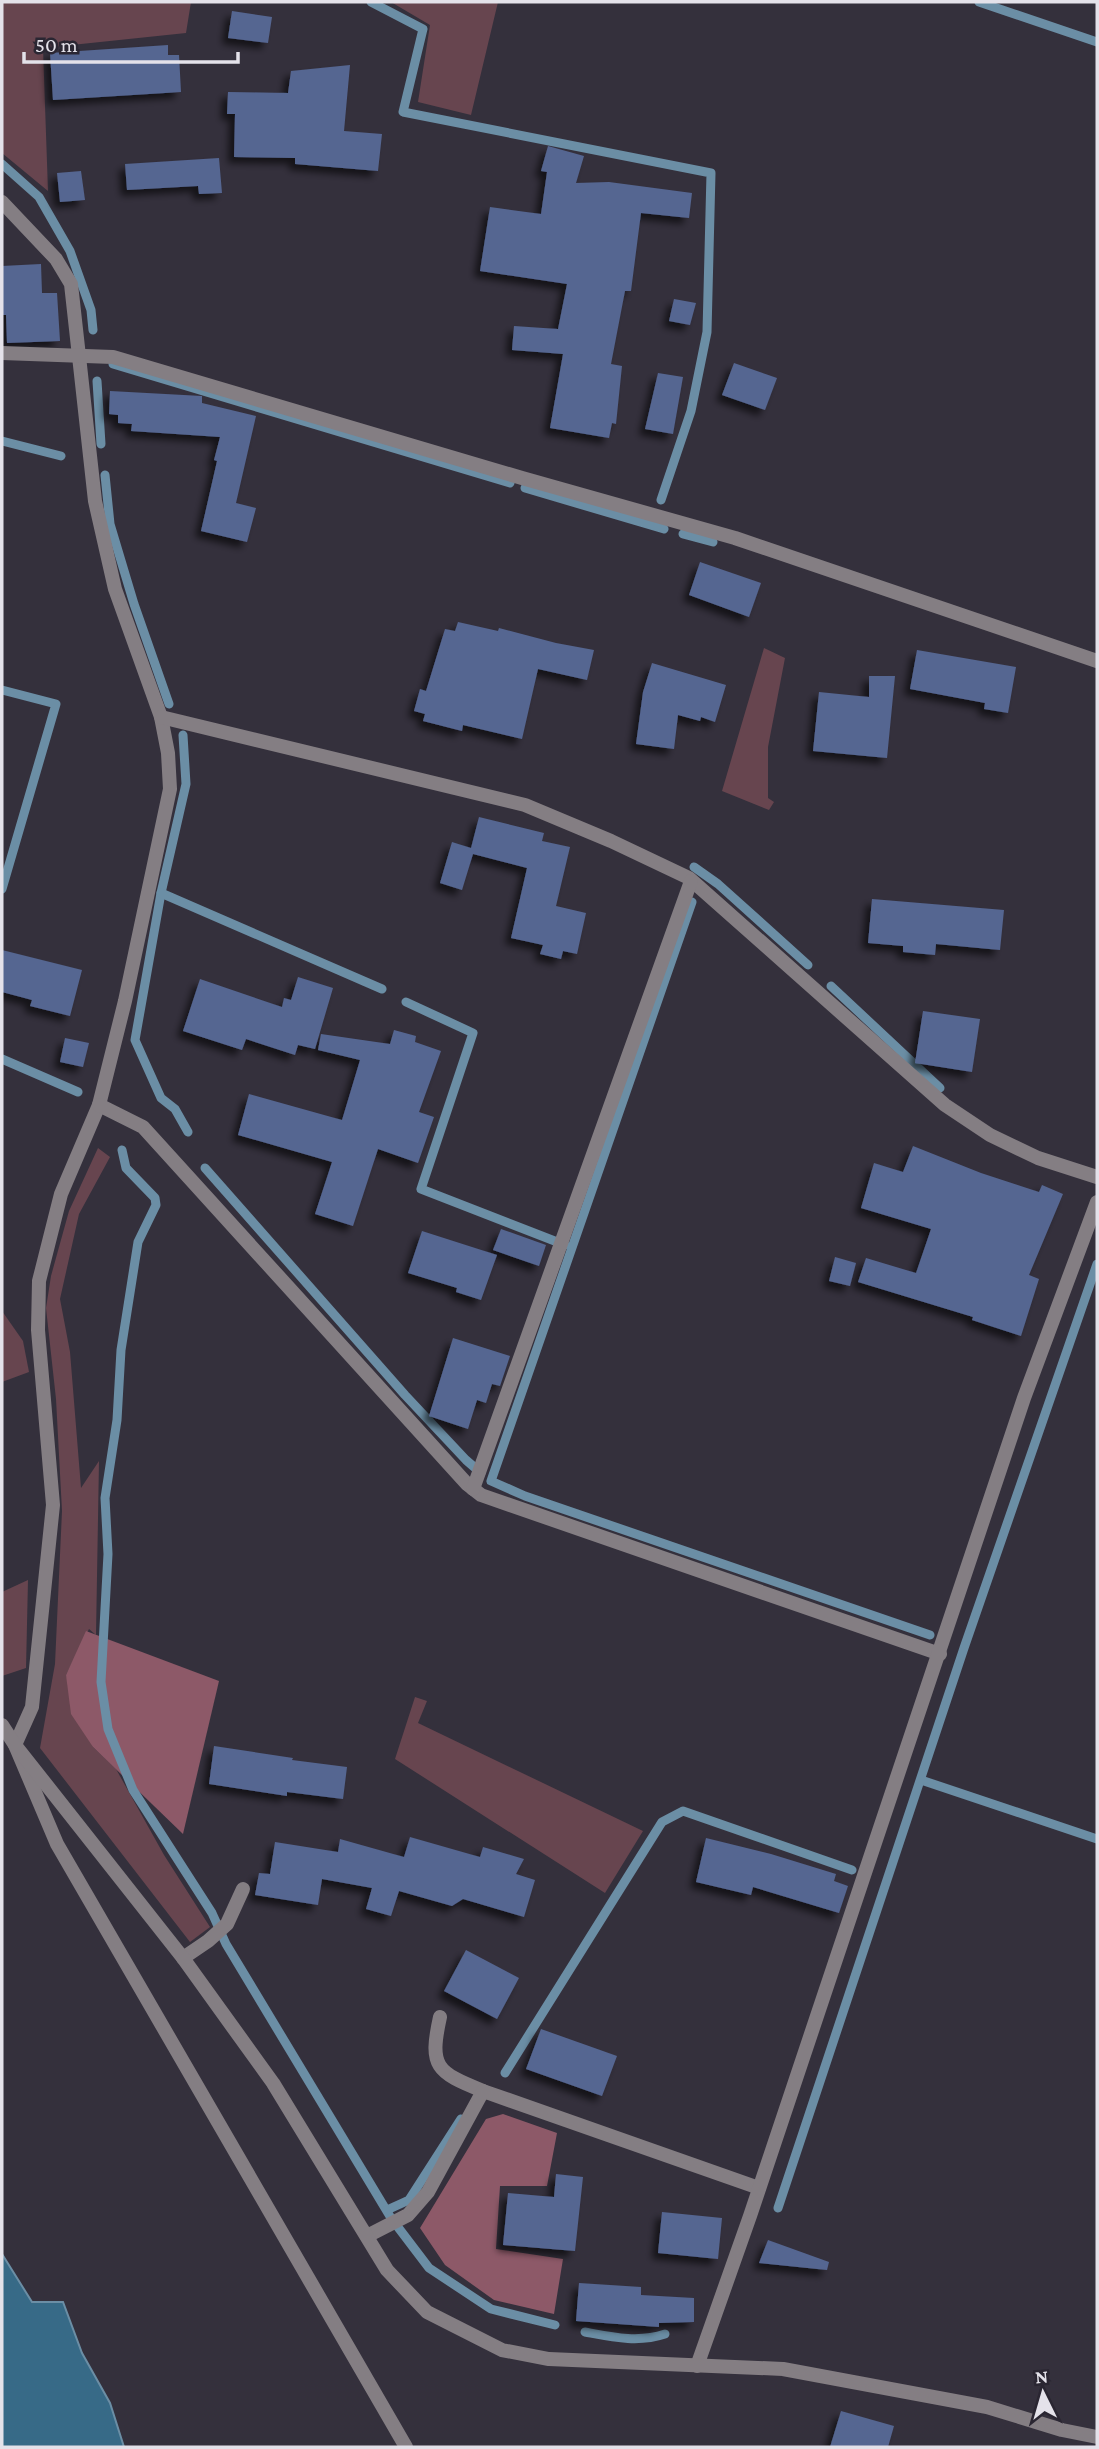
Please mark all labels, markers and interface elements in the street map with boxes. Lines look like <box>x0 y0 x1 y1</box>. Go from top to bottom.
scale bar <box>24 21 238 65</box>
text: 50 m <box>35 33 78 57</box>
north arrow <box>1008 2358 1078 2428</box>
text: N <box>1034 2366 1049 2388</box>

